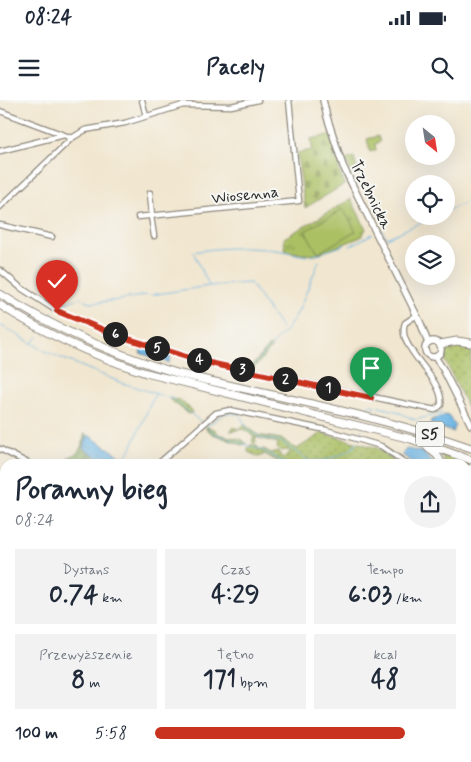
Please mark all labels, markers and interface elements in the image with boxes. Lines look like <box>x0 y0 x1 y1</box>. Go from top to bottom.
text: 08:24 <box>25 5 72 30</box>
icon: menu <box>15 54 43 82</box>
text: Pacely <box>206 54 265 82</box>
icon: search <box>428 54 456 82</box>
north arrow <box>405 115 455 165</box>
map controls <box>405 115 455 285</box>
street label: Trzebnicka <box>345 157 397 233</box>
button: locate <box>405 175 455 225</box>
street label: Wiosenna <box>210 182 280 209</box>
button: layers <box>405 235 455 285</box>
pin <box>36 260 78 311</box>
icon: check <box>43 267 71 295</box>
pin: 6 <box>102 322 128 346</box>
text: 6 <box>112 325 119 343</box>
pin: 5 <box>144 336 170 360</box>
text: 5 <box>153 339 162 357</box>
pin <box>350 347 392 398</box>
pin: 4 <box>186 348 212 372</box>
text: 4 <box>195 351 204 369</box>
icon: arrive <box>357 354 385 382</box>
pin: 3 <box>230 356 254 382</box>
text: 3 <box>239 360 246 378</box>
pin: 2 <box>272 366 298 392</box>
text: 2 <box>282 370 289 388</box>
pin: 1 <box>316 376 340 400</box>
text: 1 <box>325 379 332 397</box>
road number: S5 <box>416 422 444 446</box>
text: Poranny bieg <box>15 472 168 509</box>
button: share <box>404 476 456 528</box>
text: 08:24 <box>15 510 55 531</box>
text: Dystans <box>62 561 109 579</box>
text: Czas <box>220 561 251 579</box>
text: Tempo <box>367 561 404 579</box>
text: 0.74 <box>49 579 98 612</box>
text: 4:29 <box>211 579 260 612</box>
text: 6:03 <box>348 579 392 612</box>
text: km <box>98 589 123 607</box>
text: /km <box>392 589 422 607</box>
text: Przewyższenie <box>39 646 133 664</box>
text: Tętno <box>217 646 254 664</box>
text: kcal <box>373 646 397 664</box>
text: 8 <box>71 664 85 697</box>
text: 171 <box>203 664 236 697</box>
text: 48 <box>371 664 399 697</box>
text: m <box>85 674 100 692</box>
text: bpm <box>236 674 268 692</box>
text: 100 m <box>15 723 58 744</box>
text: 5:58 <box>95 723 127 744</box>

